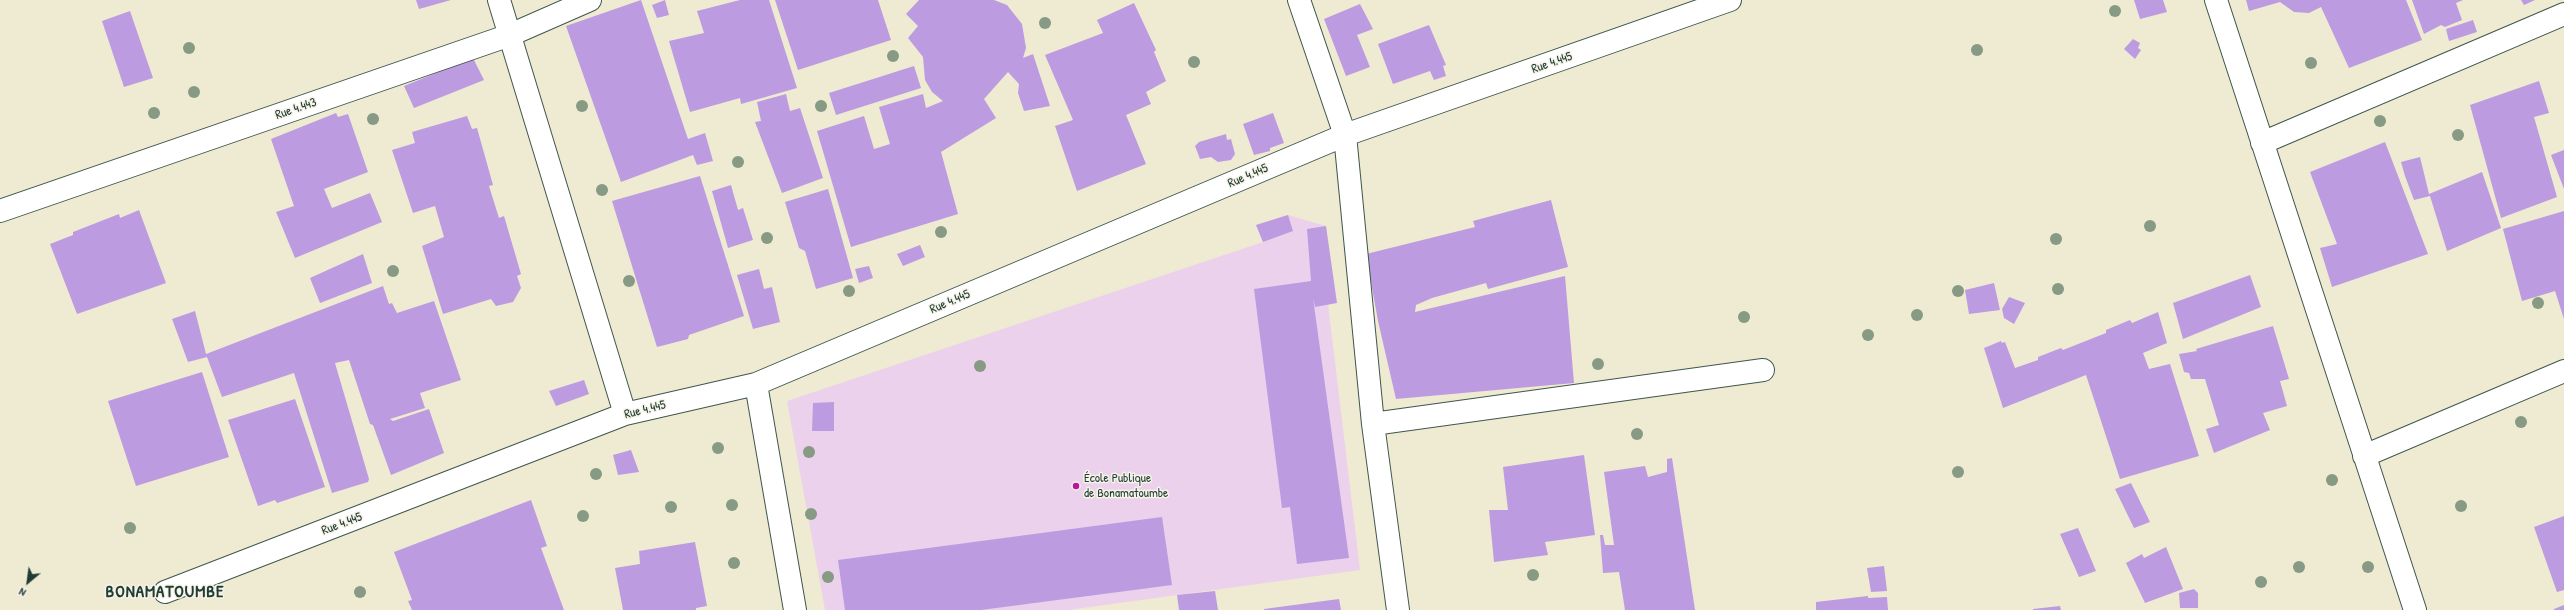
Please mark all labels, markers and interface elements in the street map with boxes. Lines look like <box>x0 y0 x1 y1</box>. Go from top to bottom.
street label: Rue 4.445 <box>1530 49 1574 77</box>
street label: Rue 4.443 <box>273 95 319 123</box>
street label: Rue 4.445 <box>1226 161 1270 191</box>
street label: Rue 4.445 <box>928 287 972 317</box>
street label: Rue 4.445 <box>623 397 667 423</box>
place label: École Publique de Bonamatoumbe <box>1084 471 1168 502</box>
marker: École Publique de Bonamatoumbe <box>1071 481 1081 491</box>
street label: Rue 4.445 <box>320 509 364 539</box>
north arrow <box>8 562 48 602</box>
district label: BONAMATOUMBE <box>106 582 224 602</box>
text: N <box>16 585 28 600</box>

